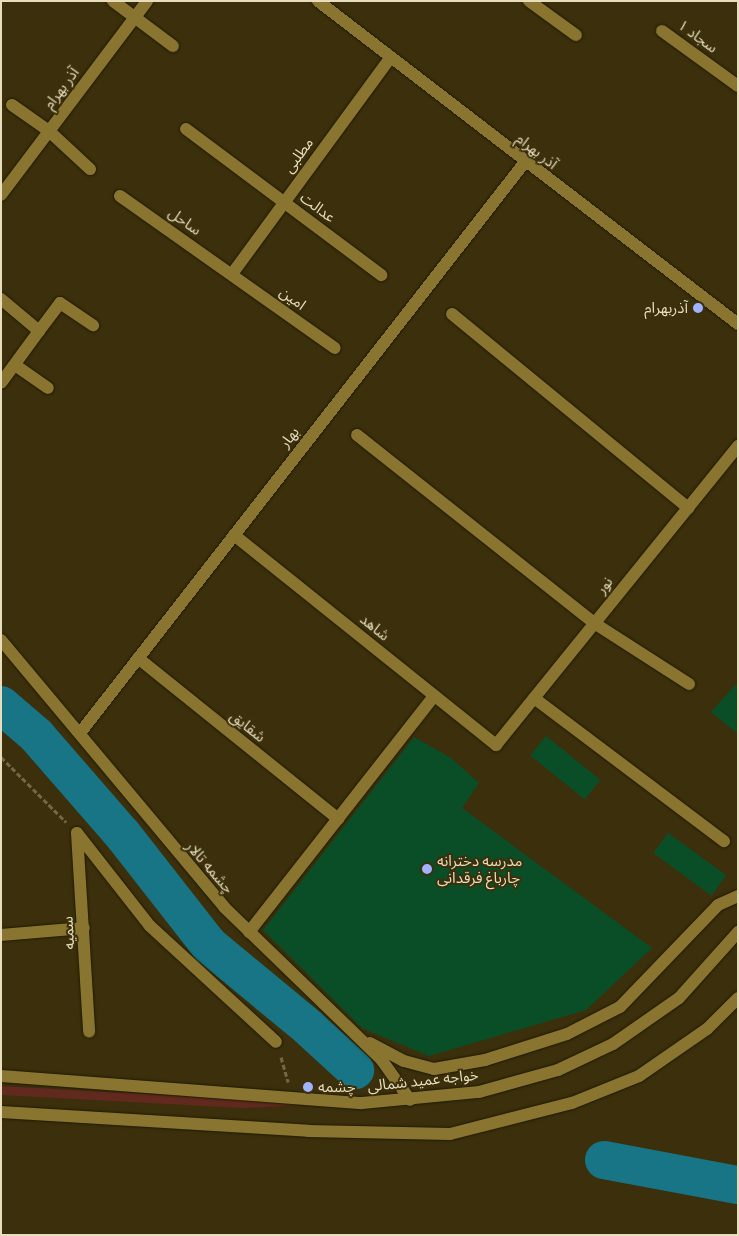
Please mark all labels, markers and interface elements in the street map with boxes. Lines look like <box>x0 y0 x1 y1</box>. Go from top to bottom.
street label: سجاد ۱ <box>675 16 721 56</box>
street label: آذر بهرام <box>40 64 82 112</box>
street label: آذر بهرام <box>513 129 561 173</box>
street label: مطلبی <box>279 134 317 176</box>
street label: عدالت <box>297 188 339 226</box>
street label: ساحل <box>165 203 205 239</box>
street label: امین <box>276 282 310 314</box>
place label: آذربهرام <box>644 299 688 317</box>
marker: آذربهرام <box>692 302 704 314</box>
street label: بهار <box>275 423 303 451</box>
street label: نور <box>592 573 616 597</box>
street label: شاهد <box>357 610 393 644</box>
street label: شقایق <box>227 706 269 746</box>
street label: چشمه تالار <box>182 837 238 897</box>
place label: مدرسه دخترانه چارباغ فرقدانی <box>437 851 522 886</box>
marker: مدرسه دخترانه چارباغ فرقدانی <box>421 863 433 875</box>
street label: سمیه <box>58 916 78 950</box>
street label: خواجه عمید شمالی <box>366 1065 480 1095</box>
place label: چشمه <box>318 1078 356 1096</box>
marker: چشمه <box>302 1081 314 1093</box>

